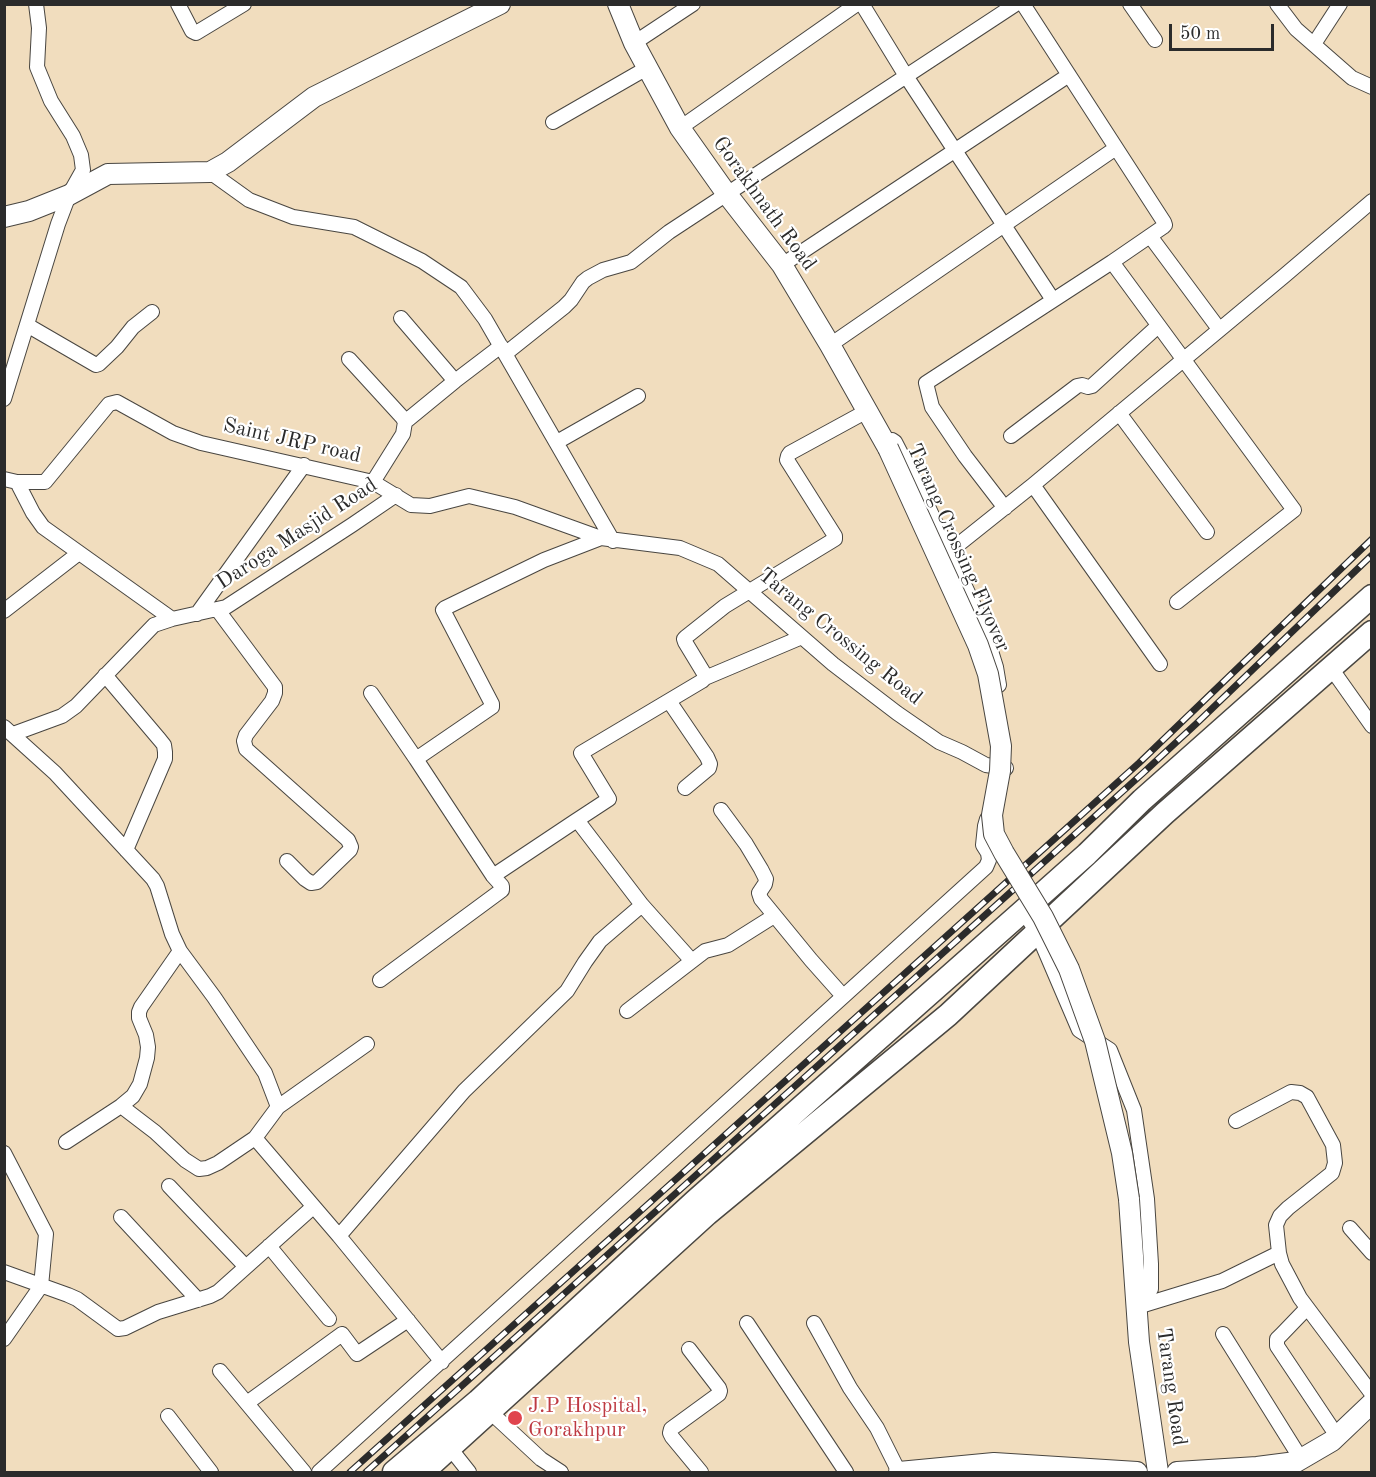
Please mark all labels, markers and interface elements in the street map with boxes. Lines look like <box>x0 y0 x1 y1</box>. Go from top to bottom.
scale bar <box>1172 12 1277 50</box>
text: 50 m <box>1180 25 1220 43</box>
street label: Gorakhnath Road <box>707 132 821 276</box>
street label: Saint JRP road <box>221 413 363 469</box>
street label: Tarang Crossing Flyover <box>901 440 1015 656</box>
street label: Daroga Masjid Road <box>212 473 382 595</box>
street label: Tarang Crossing Road <box>753 563 927 711</box>
street label: Tarang Road <box>1150 1327 1192 1447</box>
place label: J.P Hospital, Gorakhpur <box>528 1393 647 1443</box>
marker: J.P Hospital, Gorakhpur <box>506 1409 524 1427</box>

